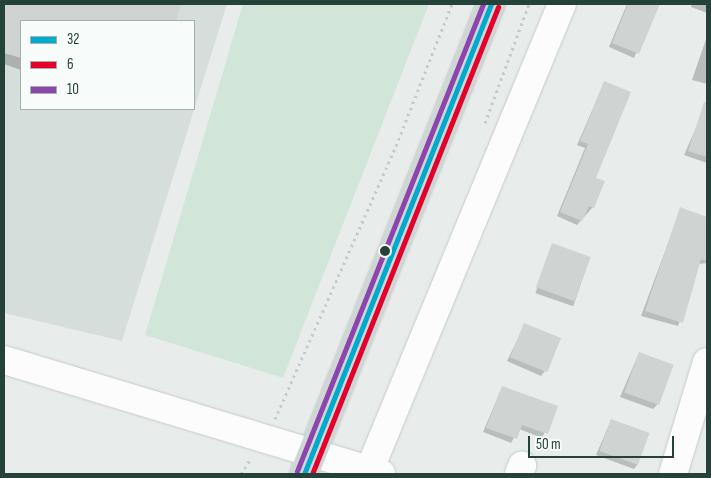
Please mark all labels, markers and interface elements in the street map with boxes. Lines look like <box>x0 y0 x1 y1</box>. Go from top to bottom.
legend <box>20 20 195 110</box>
text: 32 <box>67 30 79 49</box>
text: 6 <box>67 55 74 74</box>
text: 10 <box>67 80 79 99</box>
unlabelled marker <box>380 246 390 256</box>
scale bar <box>531 426 677 458</box>
text: 50 m <box>536 435 561 454</box>

